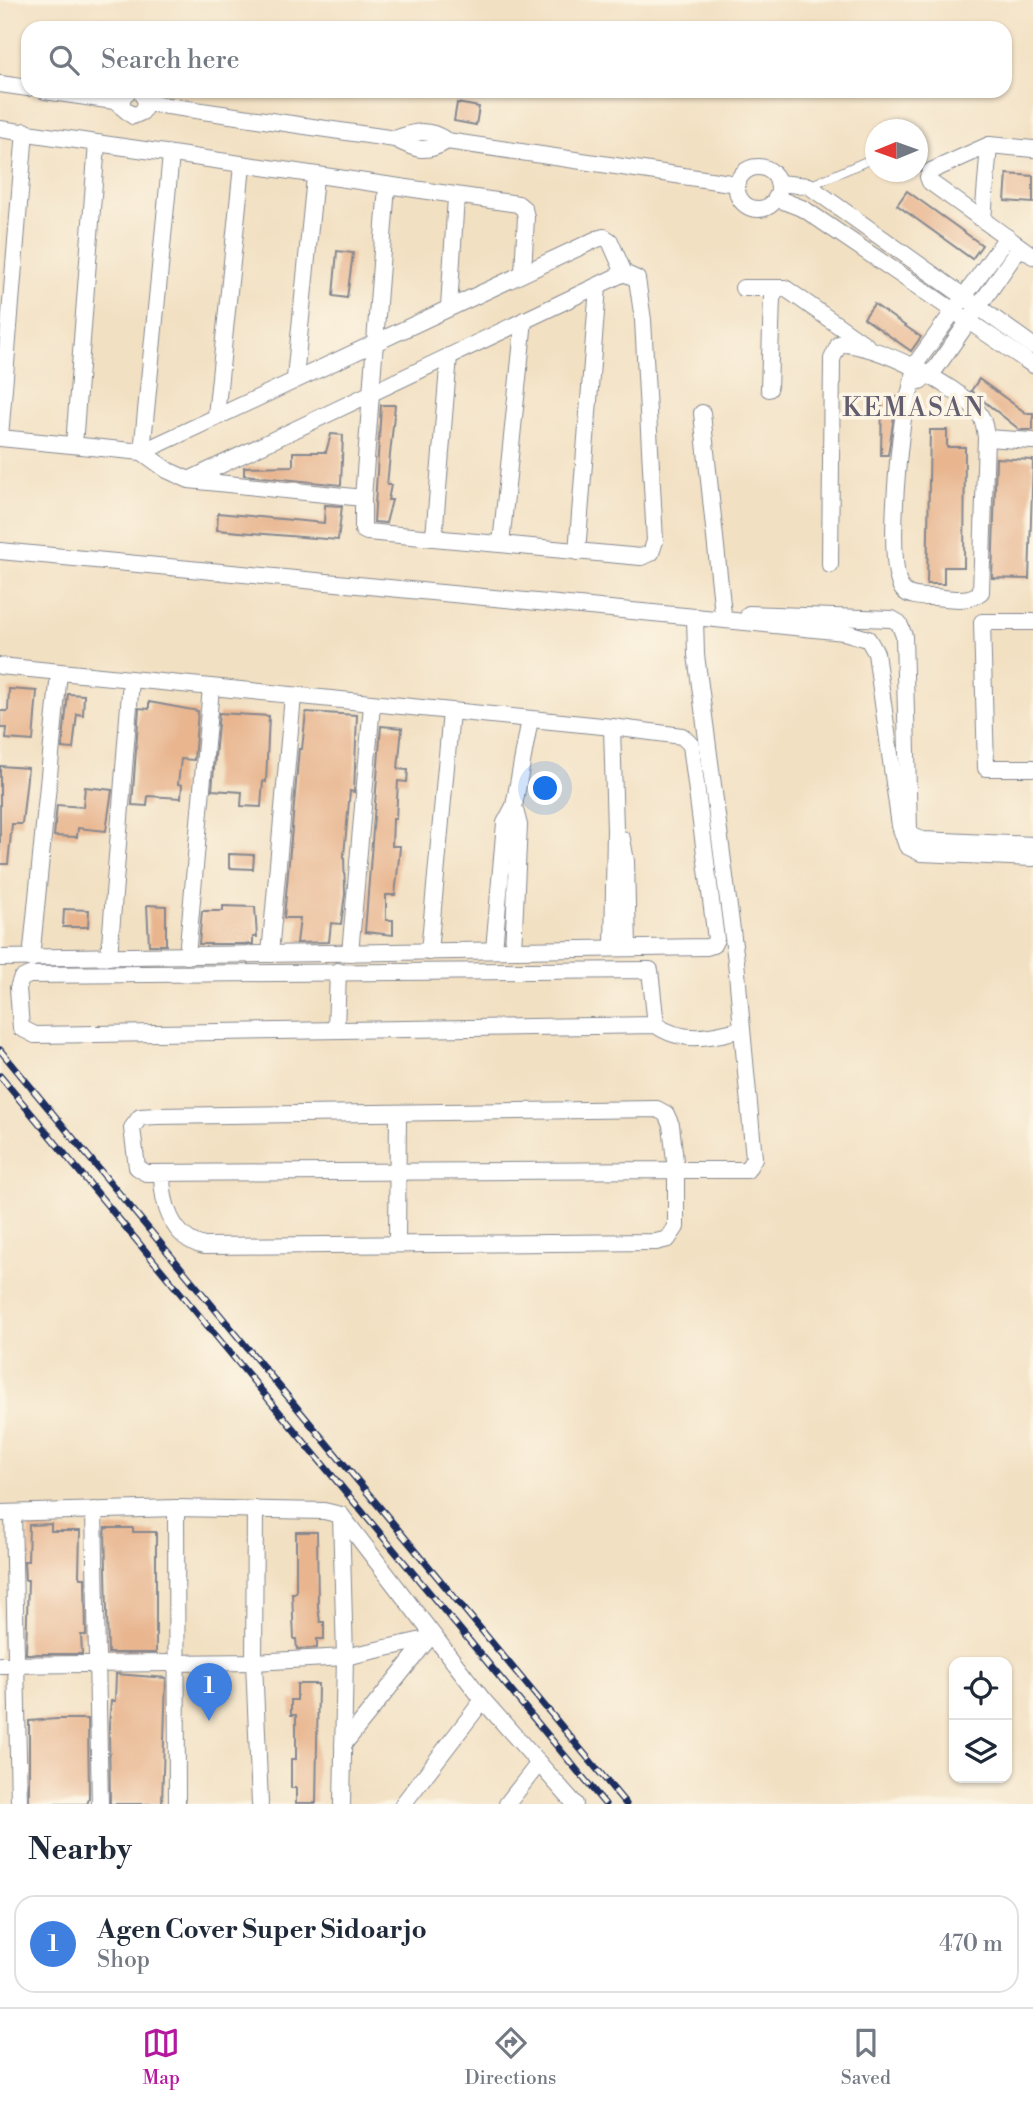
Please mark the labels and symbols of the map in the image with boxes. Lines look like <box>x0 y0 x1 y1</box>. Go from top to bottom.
north arrow <box>865 119 928 182</box>
district label: KEMASAN <box>842 392 986 424</box>
your location <box>528 771 562 805</box>
pin: 1 <box>186 1663 232 1721</box>

